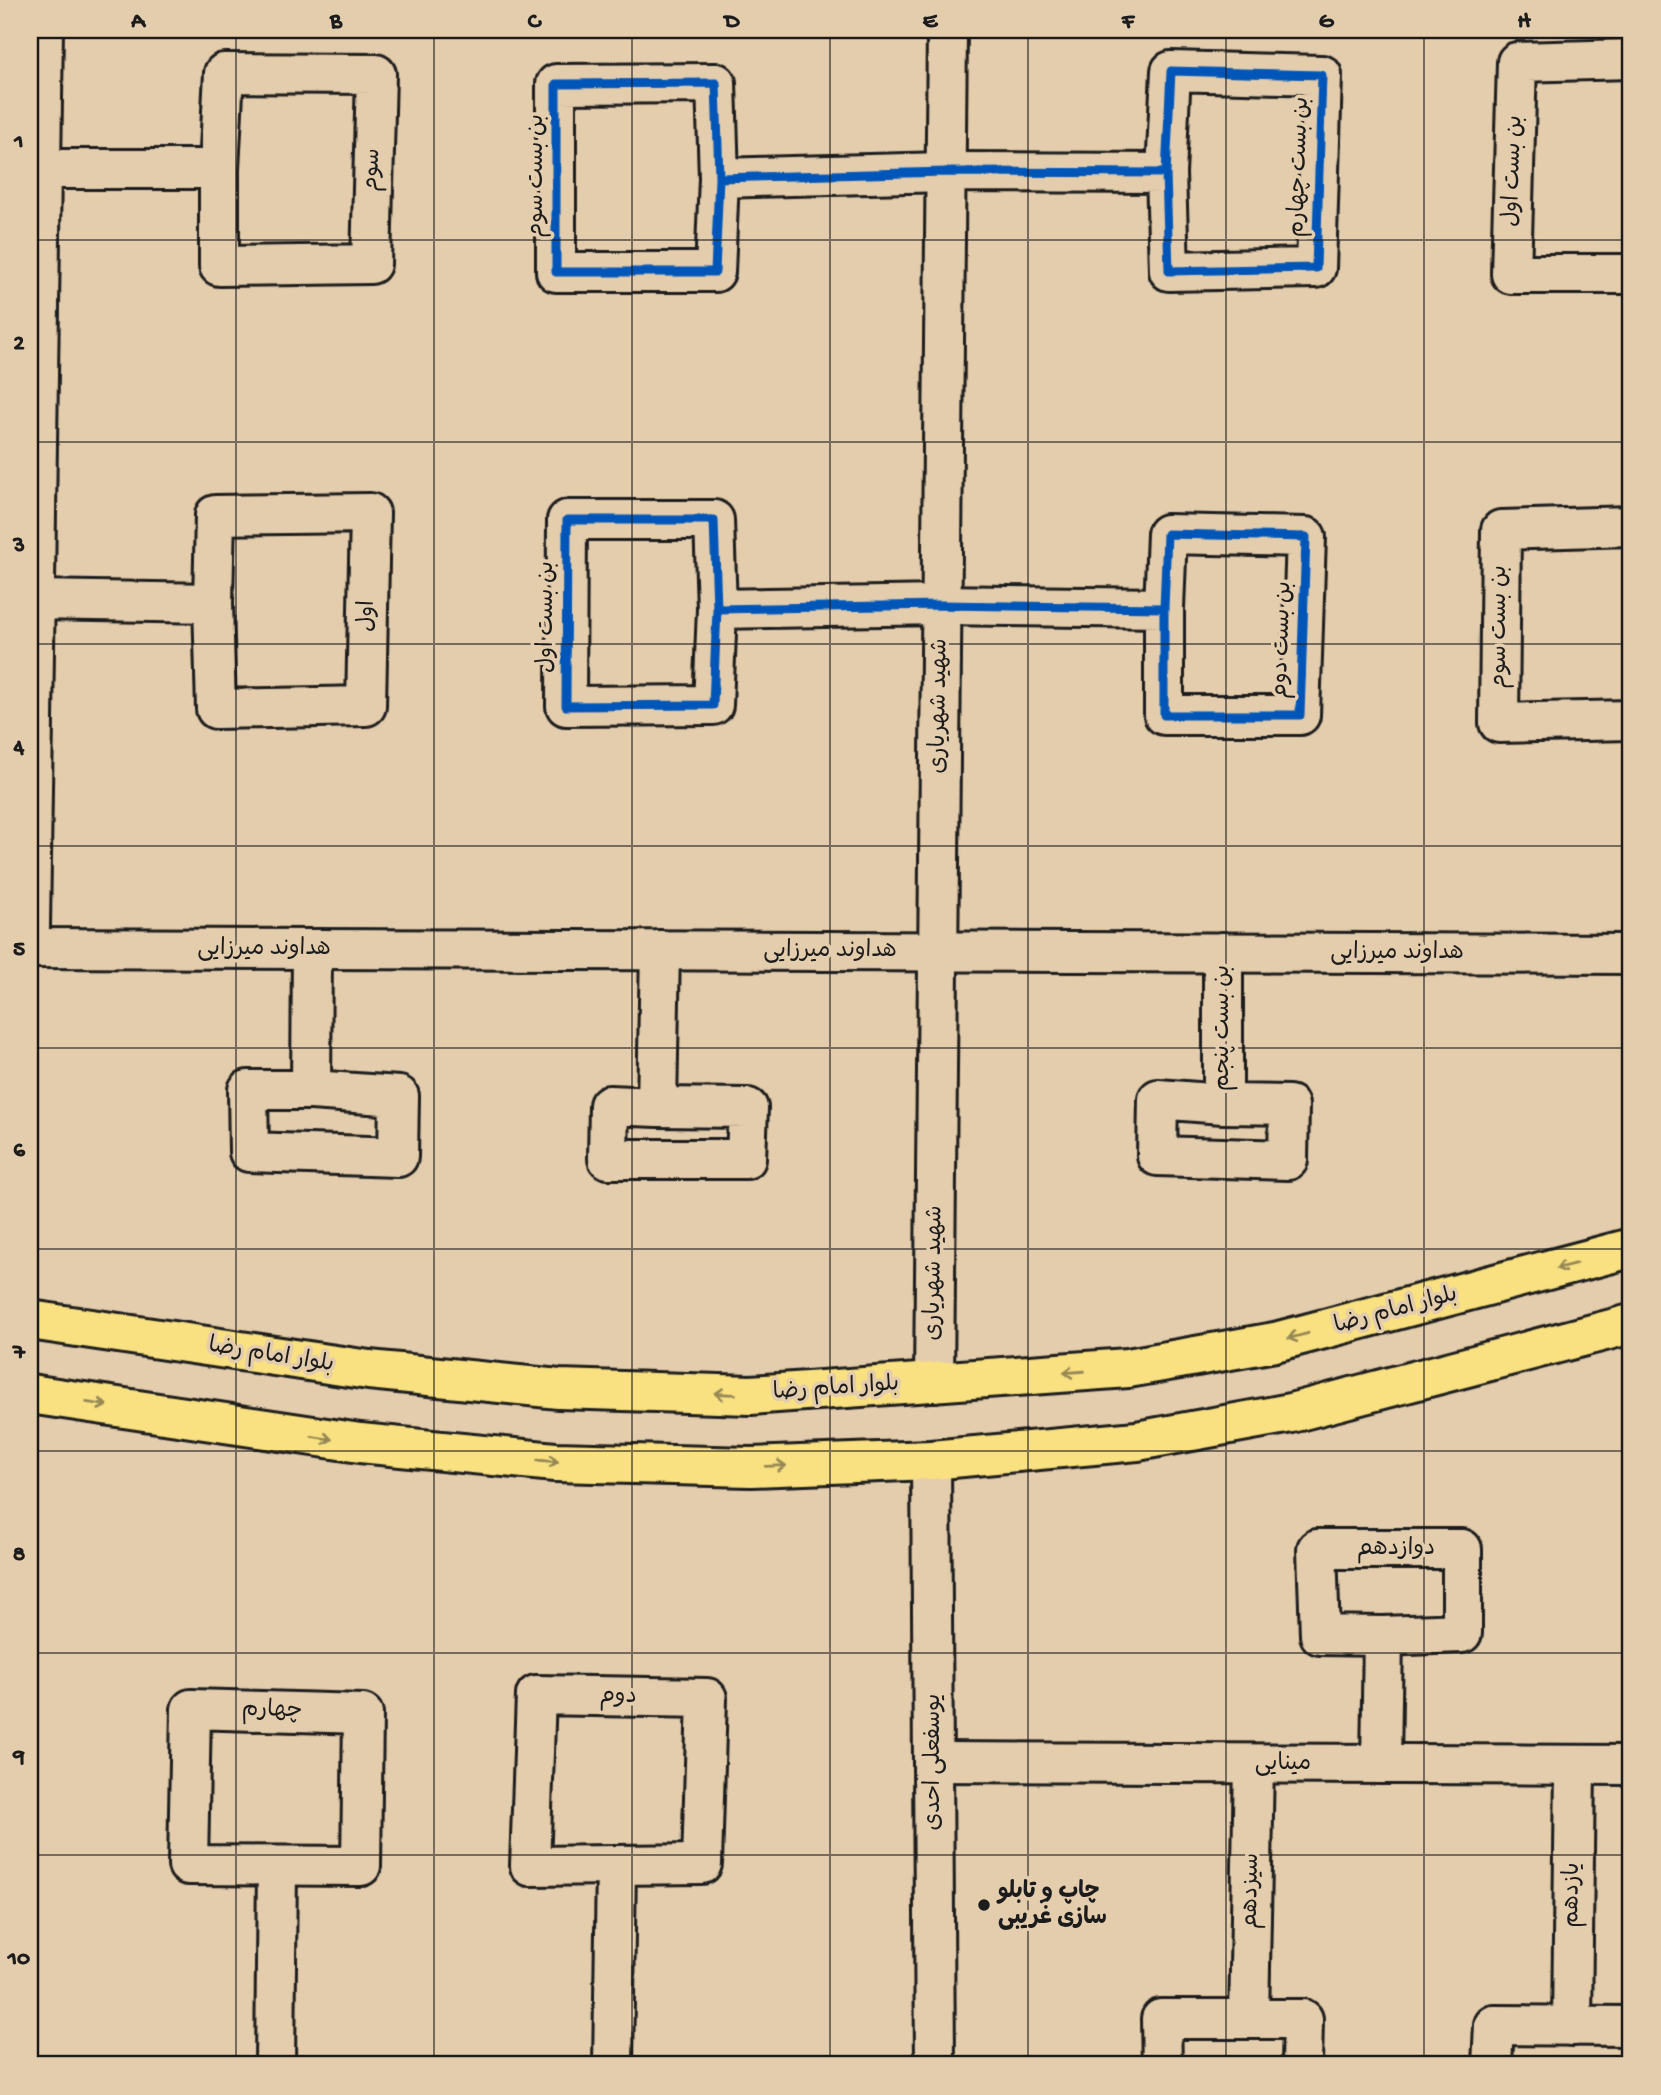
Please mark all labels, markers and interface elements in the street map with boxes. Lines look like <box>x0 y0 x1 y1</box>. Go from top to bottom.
text: A <box>130 9 146 36</box>
text: B <box>329 9 343 36</box>
text: C <box>528 9 543 36</box>
text: D <box>723 9 741 36</box>
text: E <box>923 9 939 36</box>
text: F <box>1121 9 1136 36</box>
text: G <box>1319 9 1335 36</box>
text: H <box>1517 9 1531 36</box>
street label: بن بست چهارم <box>1284 96 1317 238</box>
street label: بن بست سوم <box>524 114 551 238</box>
street label: بن بست اول <box>1499 115 1529 227</box>
text: 1 <box>13 129 24 156</box>
street label: سوم <box>359 148 387 192</box>
text: 2 <box>13 331 25 358</box>
text: 3 <box>12 533 25 560</box>
street label: بن بست اول <box>534 561 561 673</box>
street label: بن بست سوم <box>1487 565 1514 689</box>
street label: بن بست دوم <box>1267 581 1300 699</box>
street label: اول <box>354 600 382 632</box>
street label: شهید شهریاری <box>925 638 955 774</box>
text: 4 <box>13 735 25 762</box>
street label: هداوند میرزایی <box>197 936 331 963</box>
text: 5 <box>13 937 25 964</box>
street label: هداوند میرزایی <box>763 938 897 965</box>
street label: هداوند میرزایی <box>1330 940 1464 967</box>
street label: بن بست پنجم <box>1210 965 1238 1091</box>
text: 6 <box>13 1138 26 1165</box>
street label: شهید شهریاری <box>920 1205 950 1341</box>
one-way arrow <box>1555 1260 1577 1273</box>
street label: بلوار امام رضا <box>1331 1282 1461 1341</box>
one-way arrow <box>1287 1330 1310 1343</box>
street label: بلوار امام رضا <box>206 1333 336 1380</box>
text: 7 <box>12 1340 26 1367</box>
one-way arrow <box>1063 1366 1086 1379</box>
street label: بلوار امام رضا <box>772 1371 900 1408</box>
one-way arrow <box>713 1387 736 1400</box>
one-way arrow <box>85 1398 108 1411</box>
one-way arrow <box>310 1431 333 1444</box>
one-way arrow <box>537 1455 559 1468</box>
one-way arrow <box>764 1460 787 1473</box>
street label: دوازدهم <box>1357 1536 1435 1564</box>
text: 8 <box>13 1542 26 1569</box>
street label: دوم <box>599 1683 637 1712</box>
street label: یوسفعلی احدی <box>921 1694 948 1830</box>
street label: چهارم <box>241 1696 303 1727</box>
text: 9 <box>12 1744 25 1771</box>
street label: مینایی <box>1255 1751 1311 1778</box>
street label: سیزدهم <box>1238 1853 1267 1929</box>
street label: یازدهم <box>1559 1862 1588 1928</box>
place label: چاپ و تابلو سازی غریبی <box>996 1879 1107 1932</box>
marker: چاپ و تابلو سازی غریبی <box>976 1897 992 1913</box>
text: 10 <box>7 1946 30 1973</box>

